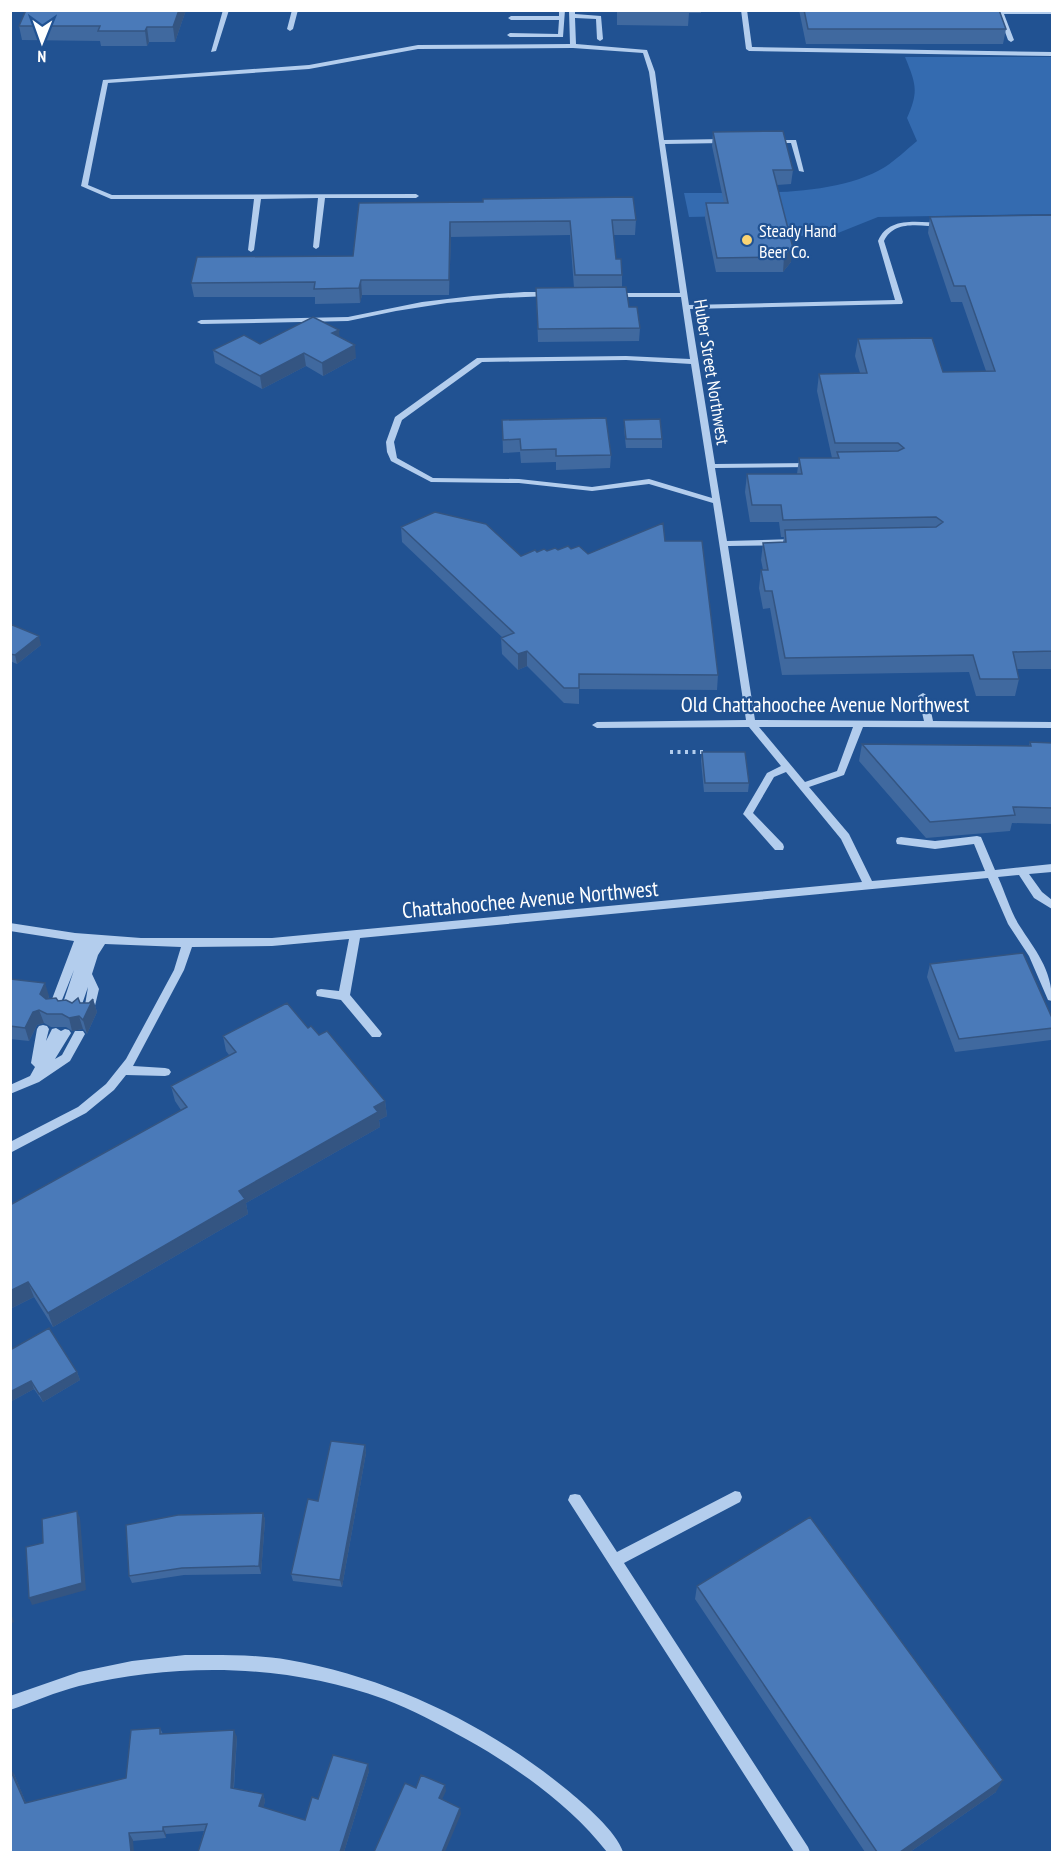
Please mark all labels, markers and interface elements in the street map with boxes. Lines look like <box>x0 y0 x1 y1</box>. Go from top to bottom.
north arrow <box>12 12 72 72</box>
text: N <box>37 47 46 67</box>
place label: Steady Hand Beer Co. <box>759 219 837 263</box>
marker: Steady Hand Beer Co. <box>740 233 754 247</box>
street label: Huber Street Northwest <box>689 298 735 447</box>
street label: Old Chattahoochee Avenue Northwest <box>681 690 969 718</box>
street label: Chattahoochee Avenue Northwest <box>401 874 659 924</box>

